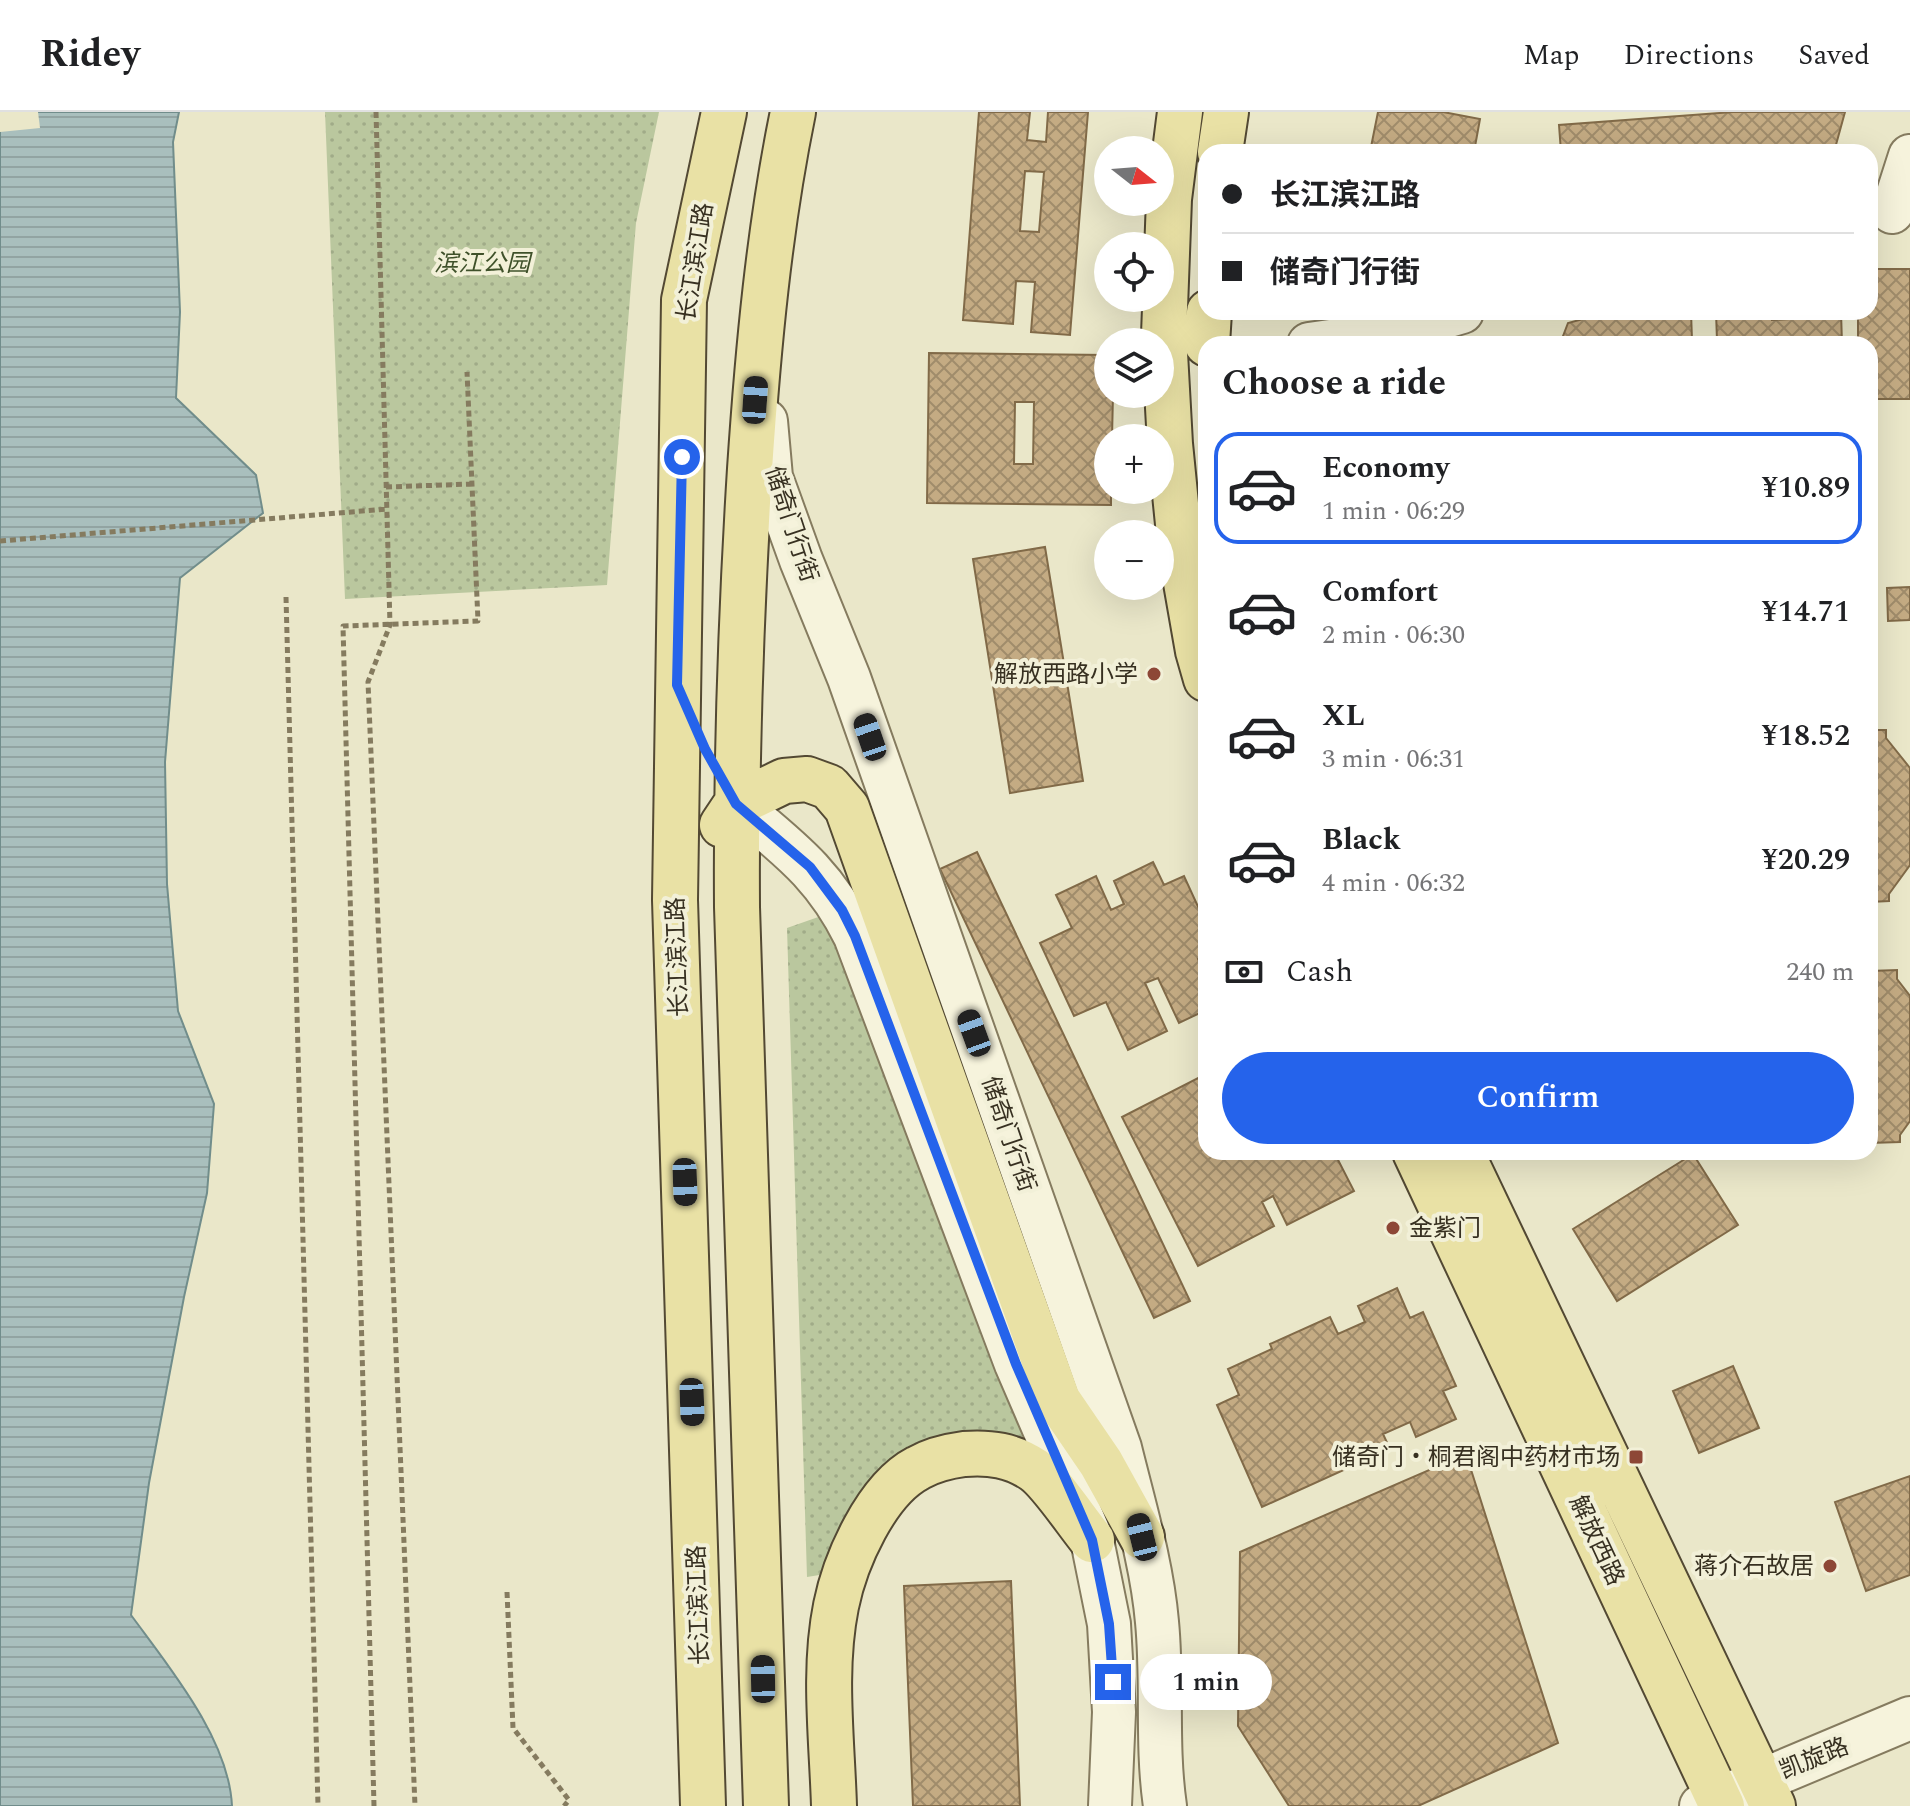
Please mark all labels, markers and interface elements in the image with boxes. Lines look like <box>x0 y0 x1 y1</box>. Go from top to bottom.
text: Ridey <box>40 26 140 84</box>
text: Map <box>1523 34 1580 77</box>
text: Directions <box>1624 34 1754 77</box>
text: Saved <box>1798 34 1870 77</box>
north arrow <box>1094 136 1174 216</box>
map controls <box>1094 136 1174 600</box>
text: 长江滨江路 <box>1270 173 1420 219</box>
street label: 长江滨江路 <box>669 200 723 324</box>
button: locate <box>1094 232 1174 312</box>
park label: 滨江公园 <box>434 246 533 282</box>
text: 储奇门行街 <box>1270 250 1420 296</box>
button: layers <box>1094 328 1174 408</box>
text: Choose a ride <box>1222 356 1446 411</box>
car <box>741 375 769 425</box>
button: + <box>1094 424 1174 504</box>
route start <box>664 439 700 475</box>
text: Economy <box>1322 445 1449 491</box>
icon: car <box>1226 452 1298 524</box>
street label: 储奇门行街 <box>755 462 827 587</box>
text: ¥10.89 <box>1762 465 1850 511</box>
text: 1 min · 06:29 <box>1322 491 1465 531</box>
button: − <box>1094 520 1174 600</box>
text: Comfort <box>1322 569 1438 615</box>
icon: car <box>1226 576 1298 648</box>
text: ¥14.71 <box>1762 589 1850 635</box>
text: 2 min · 06:30 <box>1322 615 1465 655</box>
place label: 解放西路小学 <box>994 657 1138 693</box>
marker: 解放西路小学 <box>1145 665 1163 683</box>
text: XL <box>1322 693 1365 739</box>
icon: car <box>1226 700 1298 772</box>
car <box>851 710 889 764</box>
text: ¥18.52 <box>1762 713 1850 759</box>
text: 3 min · 06:31 <box>1322 739 1465 779</box>
text: Black <box>1322 817 1401 863</box>
icon: car <box>1226 824 1298 896</box>
text: ¥20.29 <box>1762 837 1850 883</box>
text: 4 min · 06:32 <box>1322 863 1465 903</box>
street label: 长江滨江路 <box>658 896 698 1018</box>
text: Cash <box>1286 949 1353 995</box>
icon: cash <box>1222 950 1266 994</box>
text: 240 m <box>1786 952 1854 992</box>
car <box>955 1006 993 1060</box>
button: Confirm <box>1222 1052 1854 1144</box>
street label: 储奇门行街 <box>972 1072 1045 1197</box>
car <box>672 1158 698 1206</box>
place label: 金紫门 <box>1409 1211 1481 1247</box>
marker: 金紫门 <box>1384 1219 1402 1237</box>
car <box>679 1378 705 1426</box>
place label: 储奇门‧桐君阁中药材市场 <box>1332 1440 1620 1476</box>
marker: 储奇门‧桐君阁中药材市场 <box>1627 1448 1645 1466</box>
street label: 解放西路 <box>1559 1489 1633 1592</box>
car <box>1125 1511 1159 1563</box>
street label: 长江滨江路 <box>679 1544 719 1666</box>
place label: 蒋介石故居 <box>1694 1549 1814 1585</box>
marker: 蒋介石故居 <box>1821 1557 1839 1575</box>
callout: 1 min <box>1141 1654 1273 1710</box>
car <box>751 1655 775 1703</box>
text: 1 min <box>1172 1662 1240 1702</box>
route end <box>1095 1664 1131 1700</box>
street label: 凯旋路 <box>1774 1729 1854 1789</box>

